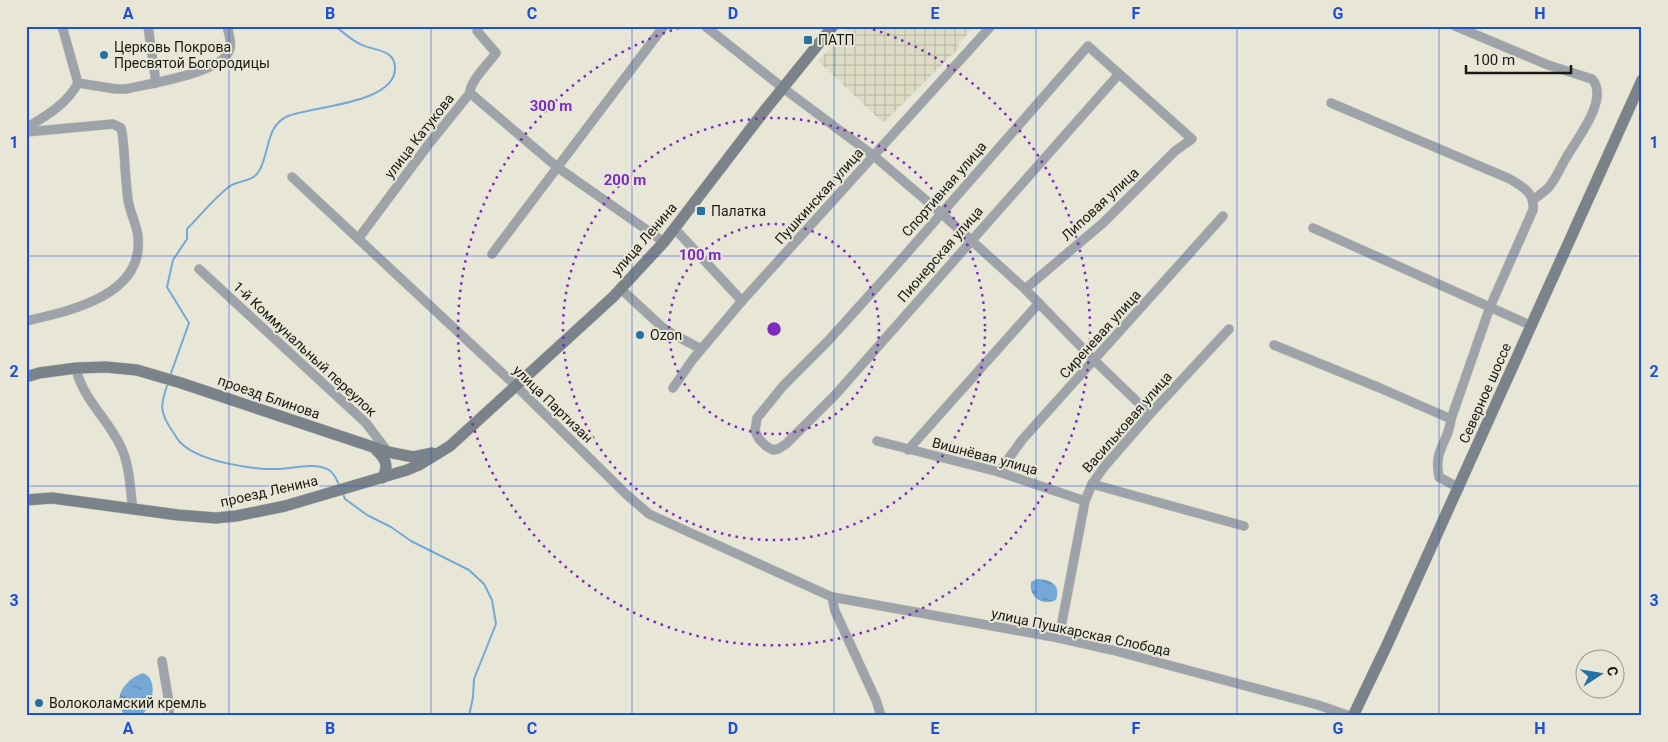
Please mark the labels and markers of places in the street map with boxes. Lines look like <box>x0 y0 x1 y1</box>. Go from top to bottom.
place label: ПАТП <box>818 32 855 48</box>
marker: ПАТП <box>802 34 814 46</box>
place label: Церковь Покрова Пресвятой Богородицы <box>114 39 270 71</box>
marker: Церковь Покрова Пресвятой Богородицы <box>98 49 110 61</box>
place label: Палатка <box>711 203 766 219</box>
marker: Палатка <box>695 205 707 217</box>
centre of rings <box>765 320 783 338</box>
place label: Ozon <box>650 327 682 343</box>
marker: Ozon <box>634 329 646 341</box>
place label: Волоколамский кремль <box>49 695 207 711</box>
marker: Волоколамский кремль <box>33 697 45 709</box>

